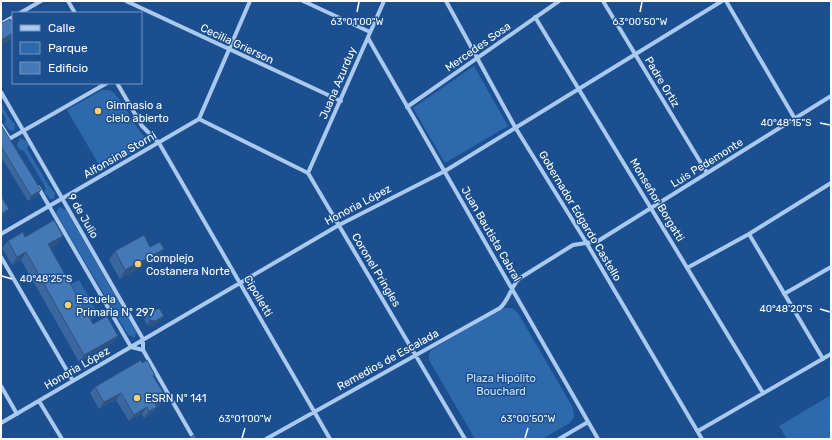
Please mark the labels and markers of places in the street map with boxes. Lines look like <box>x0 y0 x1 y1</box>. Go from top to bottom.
place label: Gimnasio a cielo abierto <box>106 99 169 125</box>
marker: Gimnasio a cielo abierto <box>93 106 103 116</box>
place label: Complejo Costanera Norte <box>146 252 230 278</box>
marker: Complejo Costanera Norte <box>133 259 143 269</box>
place label: Escuela Primaria Nº 297 <box>76 293 155 319</box>
marker: Escuela Primaria Nº 297 <box>63 300 73 310</box>
place label: ESRN Nº 141 <box>145 392 206 405</box>
marker: ESRN Nº 141 <box>132 393 142 403</box>

